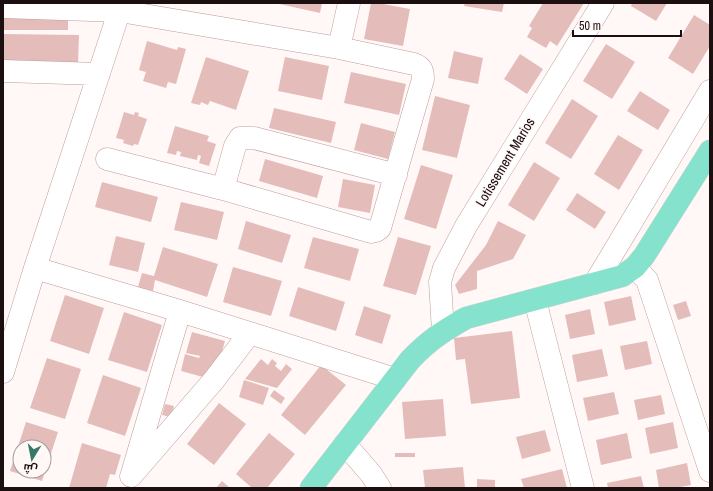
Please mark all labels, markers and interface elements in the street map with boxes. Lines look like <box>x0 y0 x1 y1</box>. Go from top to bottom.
scale bar <box>573 12 681 38</box>
text: 50 m <box>579 18 601 34</box>
street label: Lotissement Marios <box>471 114 539 210</box>
north arrow <box>12 439 52 479</box>
text: ش <box>22 461 38 477</box>

